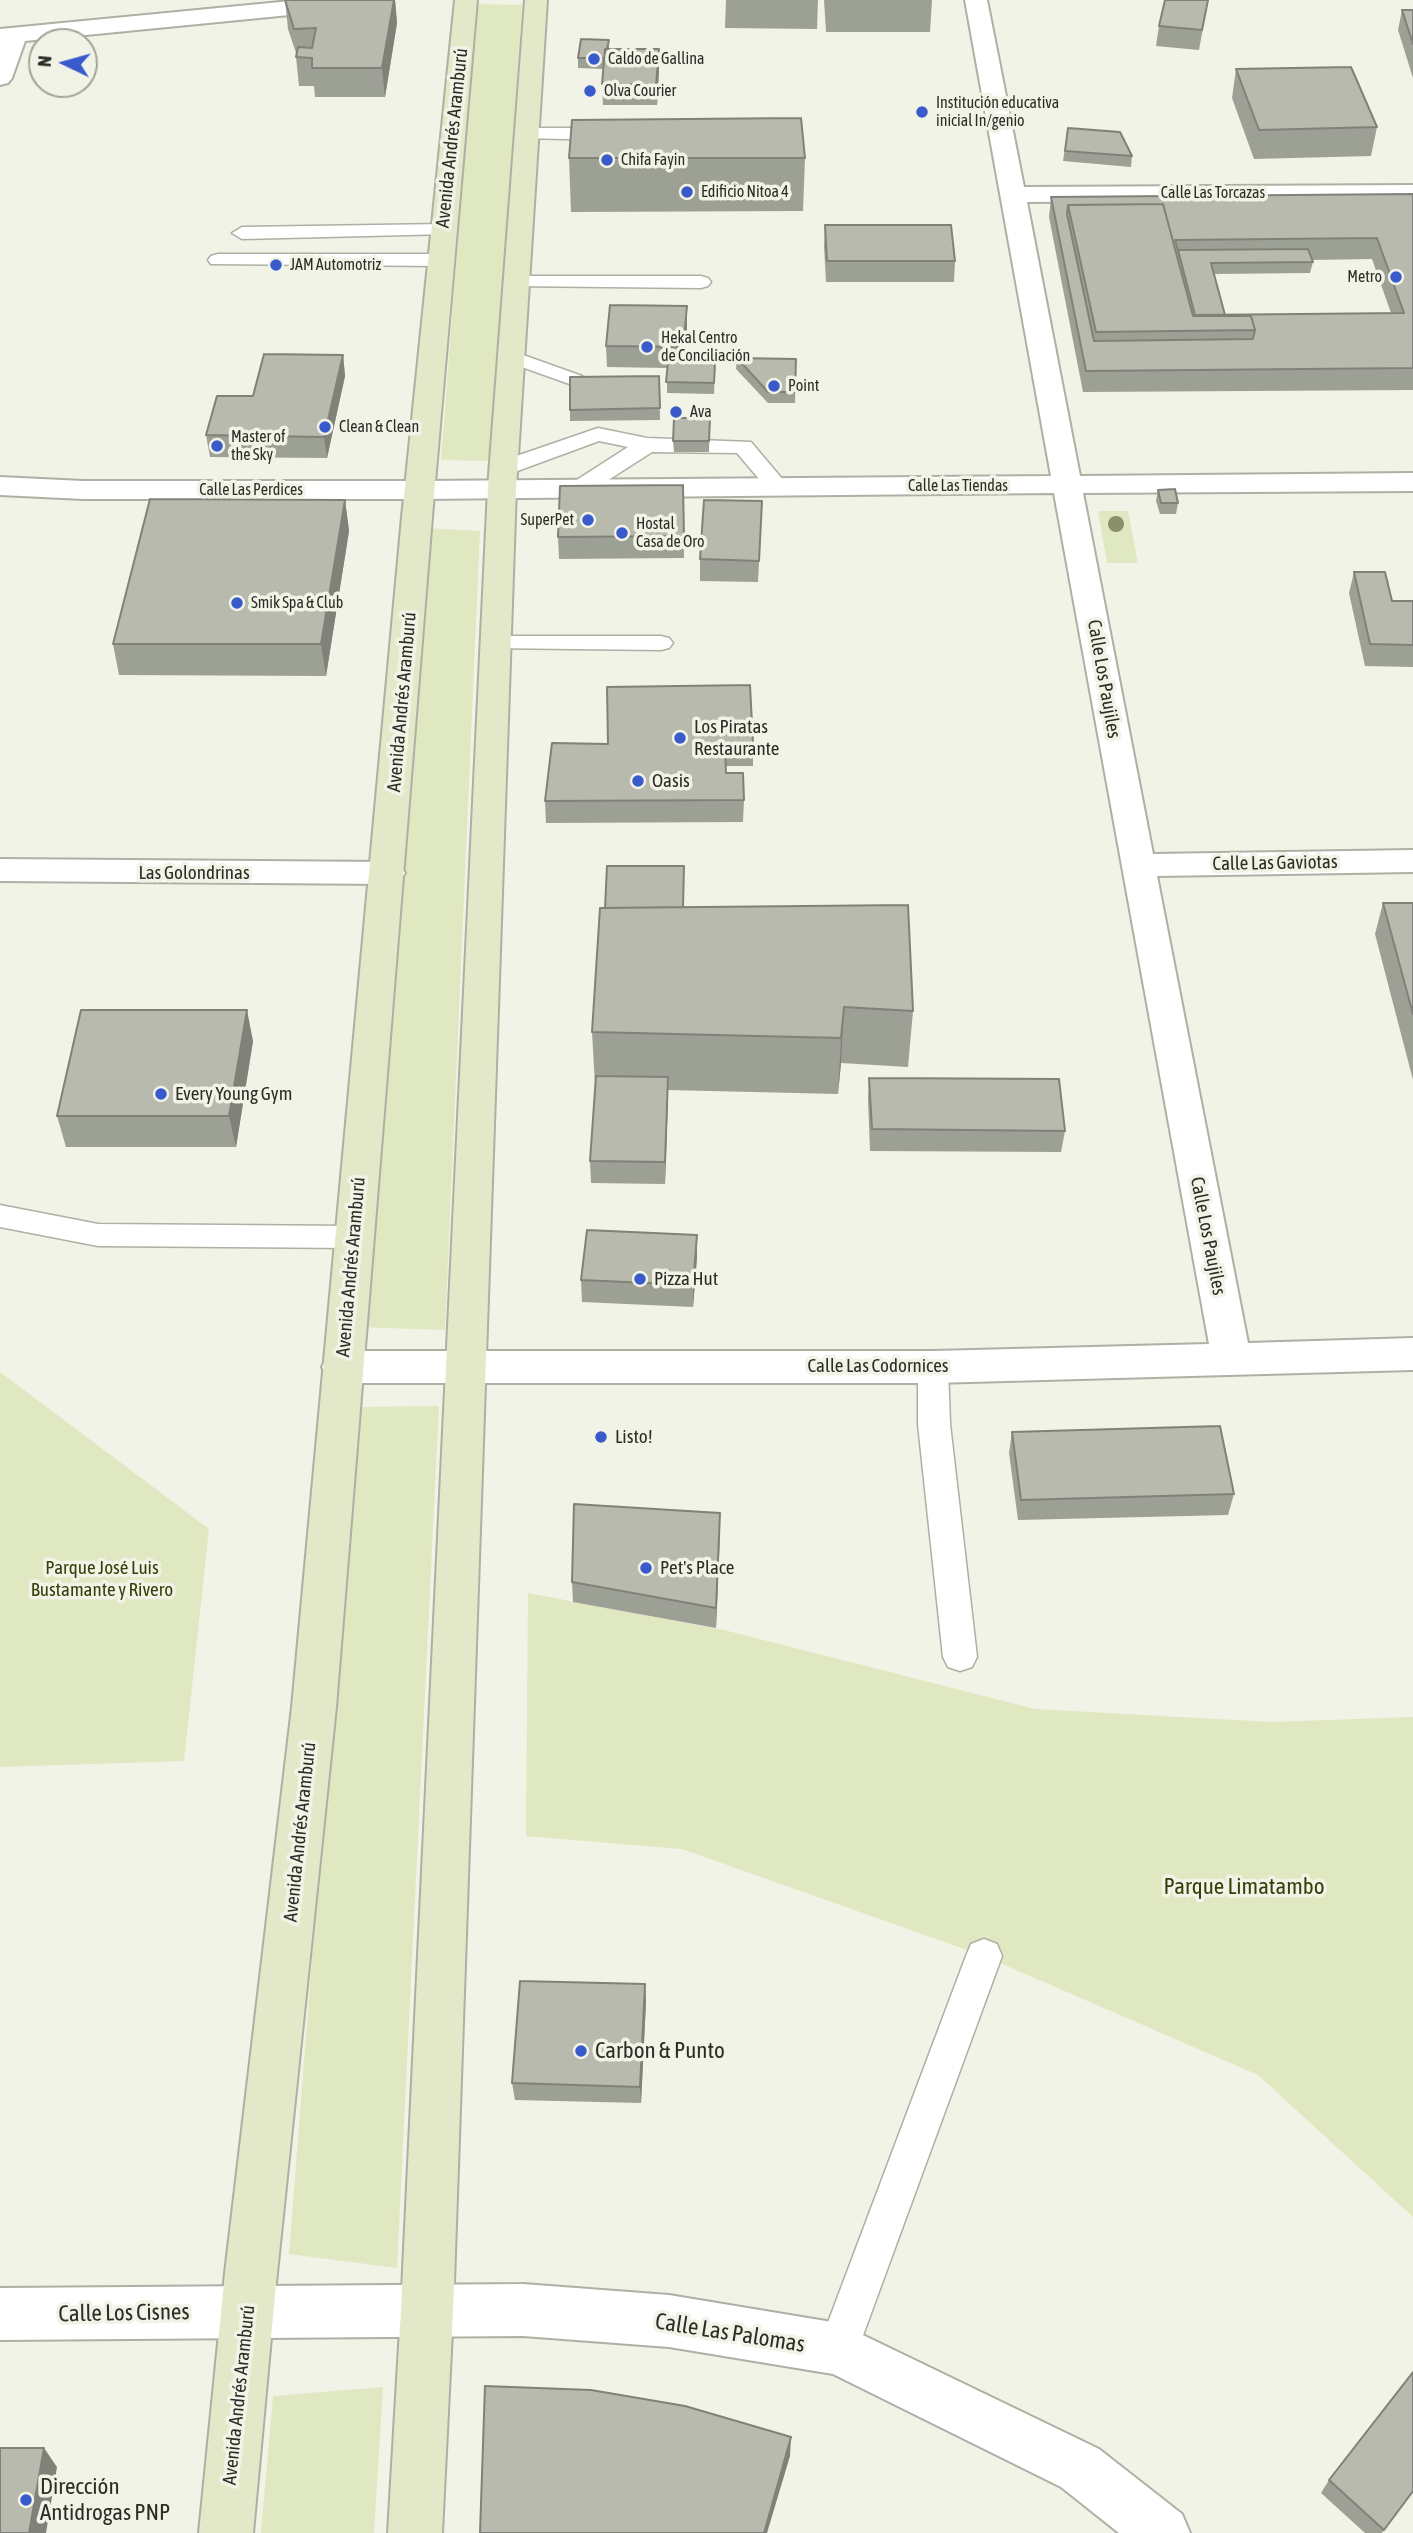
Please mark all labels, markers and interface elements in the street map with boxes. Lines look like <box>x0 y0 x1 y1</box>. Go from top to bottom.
north arrow <box>28 28 98 98</box>
street label: Avenida Andrés Aramburú <box>431 47 473 229</box>
place label: Caldo de Gallina <box>608 49 704 69</box>
marker: Caldo de Gallina <box>586 51 602 67</box>
text: N <box>33 55 56 68</box>
place label: Olva Courier <box>604 81 676 101</box>
marker: Olva Courier <box>582 83 598 99</box>
place label: Institución educativa inicial In/genio <box>936 93 1059 131</box>
marker: Institución educativa inicial In/genio <box>914 104 930 120</box>
place label: Chifa Fayin <box>621 150 685 170</box>
marker: Chifa Fayin <box>599 152 615 168</box>
place label: Edificio Nitoa 4 <box>701 182 789 202</box>
street label: Calle Las Torcazas <box>1161 183 1265 203</box>
marker: Edificio Nitoa 4 <box>679 184 695 200</box>
place label: JAM Automotriz <box>290 255 381 275</box>
marker: JAM Automotriz <box>268 257 284 273</box>
place label: Metro <box>1347 267 1382 287</box>
marker: Metro <box>1388 269 1404 285</box>
place label: Hekal Centro de Conciliación <box>661 328 750 366</box>
marker: Hekal Centro de Conciliación <box>639 339 655 355</box>
place label: Point <box>788 376 819 396</box>
marker: Point <box>766 378 782 394</box>
place label: Ava <box>690 402 712 422</box>
marker: Ava <box>668 404 684 420</box>
place label: Clean & Clean <box>339 417 419 437</box>
marker: Clean & Clean <box>317 419 333 435</box>
place label: Master of the Sky <box>231 427 285 465</box>
marker: Master of the Sky <box>209 438 225 454</box>
street label: Calle Las Tiendas <box>908 476 1008 496</box>
street label: Calle Las Perdices <box>199 480 303 500</box>
place label: SuperPet <box>520 510 574 530</box>
marker: SuperPet <box>580 512 596 528</box>
place label: Hostal Casa de Oro <box>636 514 705 552</box>
marker: Hostal Casa de Oro <box>614 525 630 541</box>
place label: Smik Spa & Club <box>251 593 343 613</box>
marker: Smik Spa & Club <box>229 595 245 611</box>
street label: Avenida Andrés Aramburú <box>383 611 421 793</box>
street label: Calle Los Paujiles <box>1082 618 1126 740</box>
place label: Los Piratas Restaurante <box>694 716 779 760</box>
marker: Los Piratas Restaurante <box>672 730 688 746</box>
place label: Oasis <box>652 770 690 792</box>
marker: Oasis <box>630 773 646 789</box>
street label: Calle Las Gaviotas <box>1212 851 1338 875</box>
street label: Las Golondrinas <box>138 862 250 884</box>
place label: Every Young Gym <box>175 1083 292 1105</box>
marker: Every Young Gym <box>153 1086 169 1102</box>
street label: Calle Los Paujiles <box>1185 1175 1231 1297</box>
street label: Avenida Andrés Aramburú <box>332 1176 370 1358</box>
place label: Pizza Hut <box>654 1268 718 1290</box>
marker: Pizza Hut <box>632 1271 648 1287</box>
street label: Calle Las Codornices <box>808 1355 948 1377</box>
place label: Listo! <box>615 1426 653 1448</box>
marker: Listo! <box>593 1429 609 1445</box>
park label: Parque José Luis Bustamante y Rivero <box>31 1557 173 1601</box>
place label: Pet's Place <box>660 1557 734 1579</box>
marker: Pet's Place <box>638 1560 654 1576</box>
street label: Avenida Andrés Aramburú <box>279 1741 321 1923</box>
park label: Parque Limatambo <box>1164 1873 1324 1901</box>
place label: Carbon & Punto <box>595 2037 725 2065</box>
marker: Carbon & Punto <box>573 2043 589 2059</box>
street label: Calle Los Cisnes <box>58 2298 190 2328</box>
street label: Avenida Andrés Aramburú <box>218 2304 260 2486</box>
street label: Calle Las Palomas <box>653 2308 807 2358</box>
place label: Dirección Antidrogas PNP <box>40 2473 170 2527</box>
marker: Dirección Antidrogas PNP <box>18 2492 34 2508</box>

